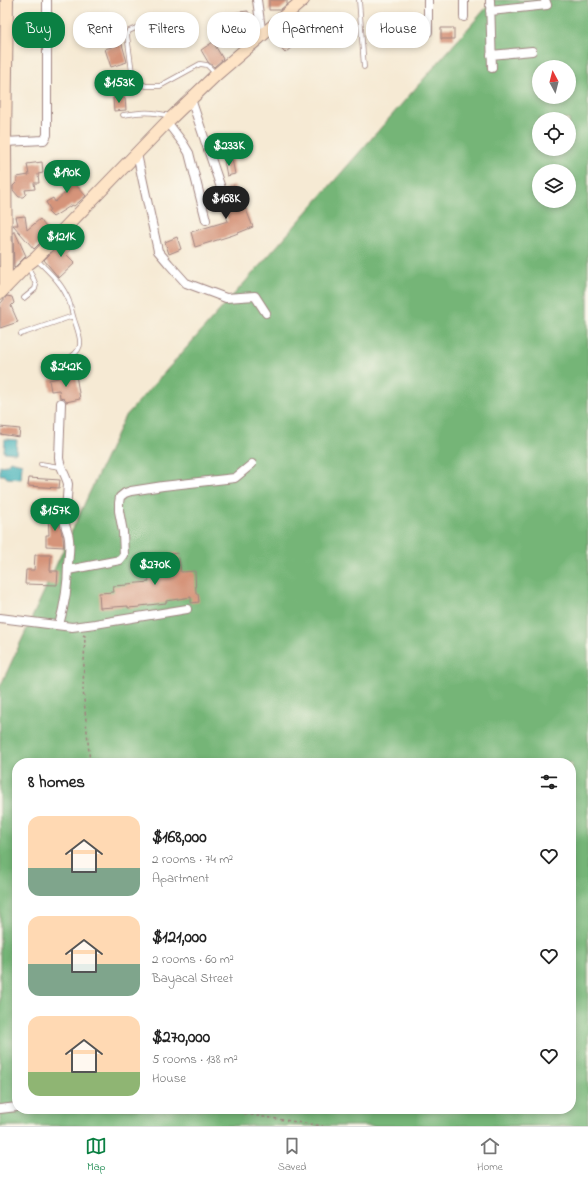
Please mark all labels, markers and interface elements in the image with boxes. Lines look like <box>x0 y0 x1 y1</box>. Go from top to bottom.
chip: Buy <box>12 12 65 48</box>
chip: Rent <box>73 12 127 48</box>
chip: Filters <box>135 12 199 48</box>
chip: New <box>207 12 260 48</box>
chip: Apartment <box>268 12 358 48</box>
chip: House <box>366 12 430 48</box>
north arrow <box>532 60 576 104</box>
map controls <box>532 60 576 208</box>
pin: $153K <box>91 70 147 104</box>
text: $153K <box>103 73 135 92</box>
button: locate <box>532 112 576 156</box>
pin: $233K <box>201 133 257 167</box>
text: $233K <box>213 136 245 155</box>
pin: $190K <box>39 160 95 194</box>
text: $190K <box>53 163 81 182</box>
button: layers <box>532 164 576 208</box>
pin: $168K <box>198 186 254 220</box>
text: $168K <box>212 189 240 208</box>
pin: $121K <box>33 224 89 258</box>
text: $121K <box>47 227 75 246</box>
pin: $242K <box>38 354 94 388</box>
text: $242K <box>50 357 82 376</box>
pin: $157K <box>27 498 83 532</box>
text: $157K <box>39 501 71 520</box>
pin: $270K <box>127 552 183 586</box>
text: $270K <box>139 555 171 574</box>
text: 8 homes <box>28 770 85 795</box>
icon: filters <box>538 771 560 793</box>
text: $168,000 <box>152 825 207 850</box>
icon: home <box>60 832 108 880</box>
icon: heart <box>538 845 560 867</box>
text: 2 rooms · 74 m² <box>152 850 233 869</box>
text: Apartment <box>152 869 209 888</box>
text: $121,000 <box>152 925 207 950</box>
icon: home <box>60 932 108 980</box>
icon: heart <box>538 945 560 967</box>
text: 2 rooms · 60 m² <box>152 950 234 969</box>
text: Bayacal Street <box>152 969 233 988</box>
text: $270,000 <box>152 1025 210 1050</box>
icon: home <box>60 1032 108 1080</box>
icon: heart <box>538 1045 560 1067</box>
text: 5 rooms · 138 m² <box>152 1050 238 1069</box>
text: House <box>152 1069 186 1088</box>
tab: Map <box>85 1135 107 1175</box>
tab: Saved <box>278 1135 307 1175</box>
tab: Home <box>477 1135 503 1175</box>

